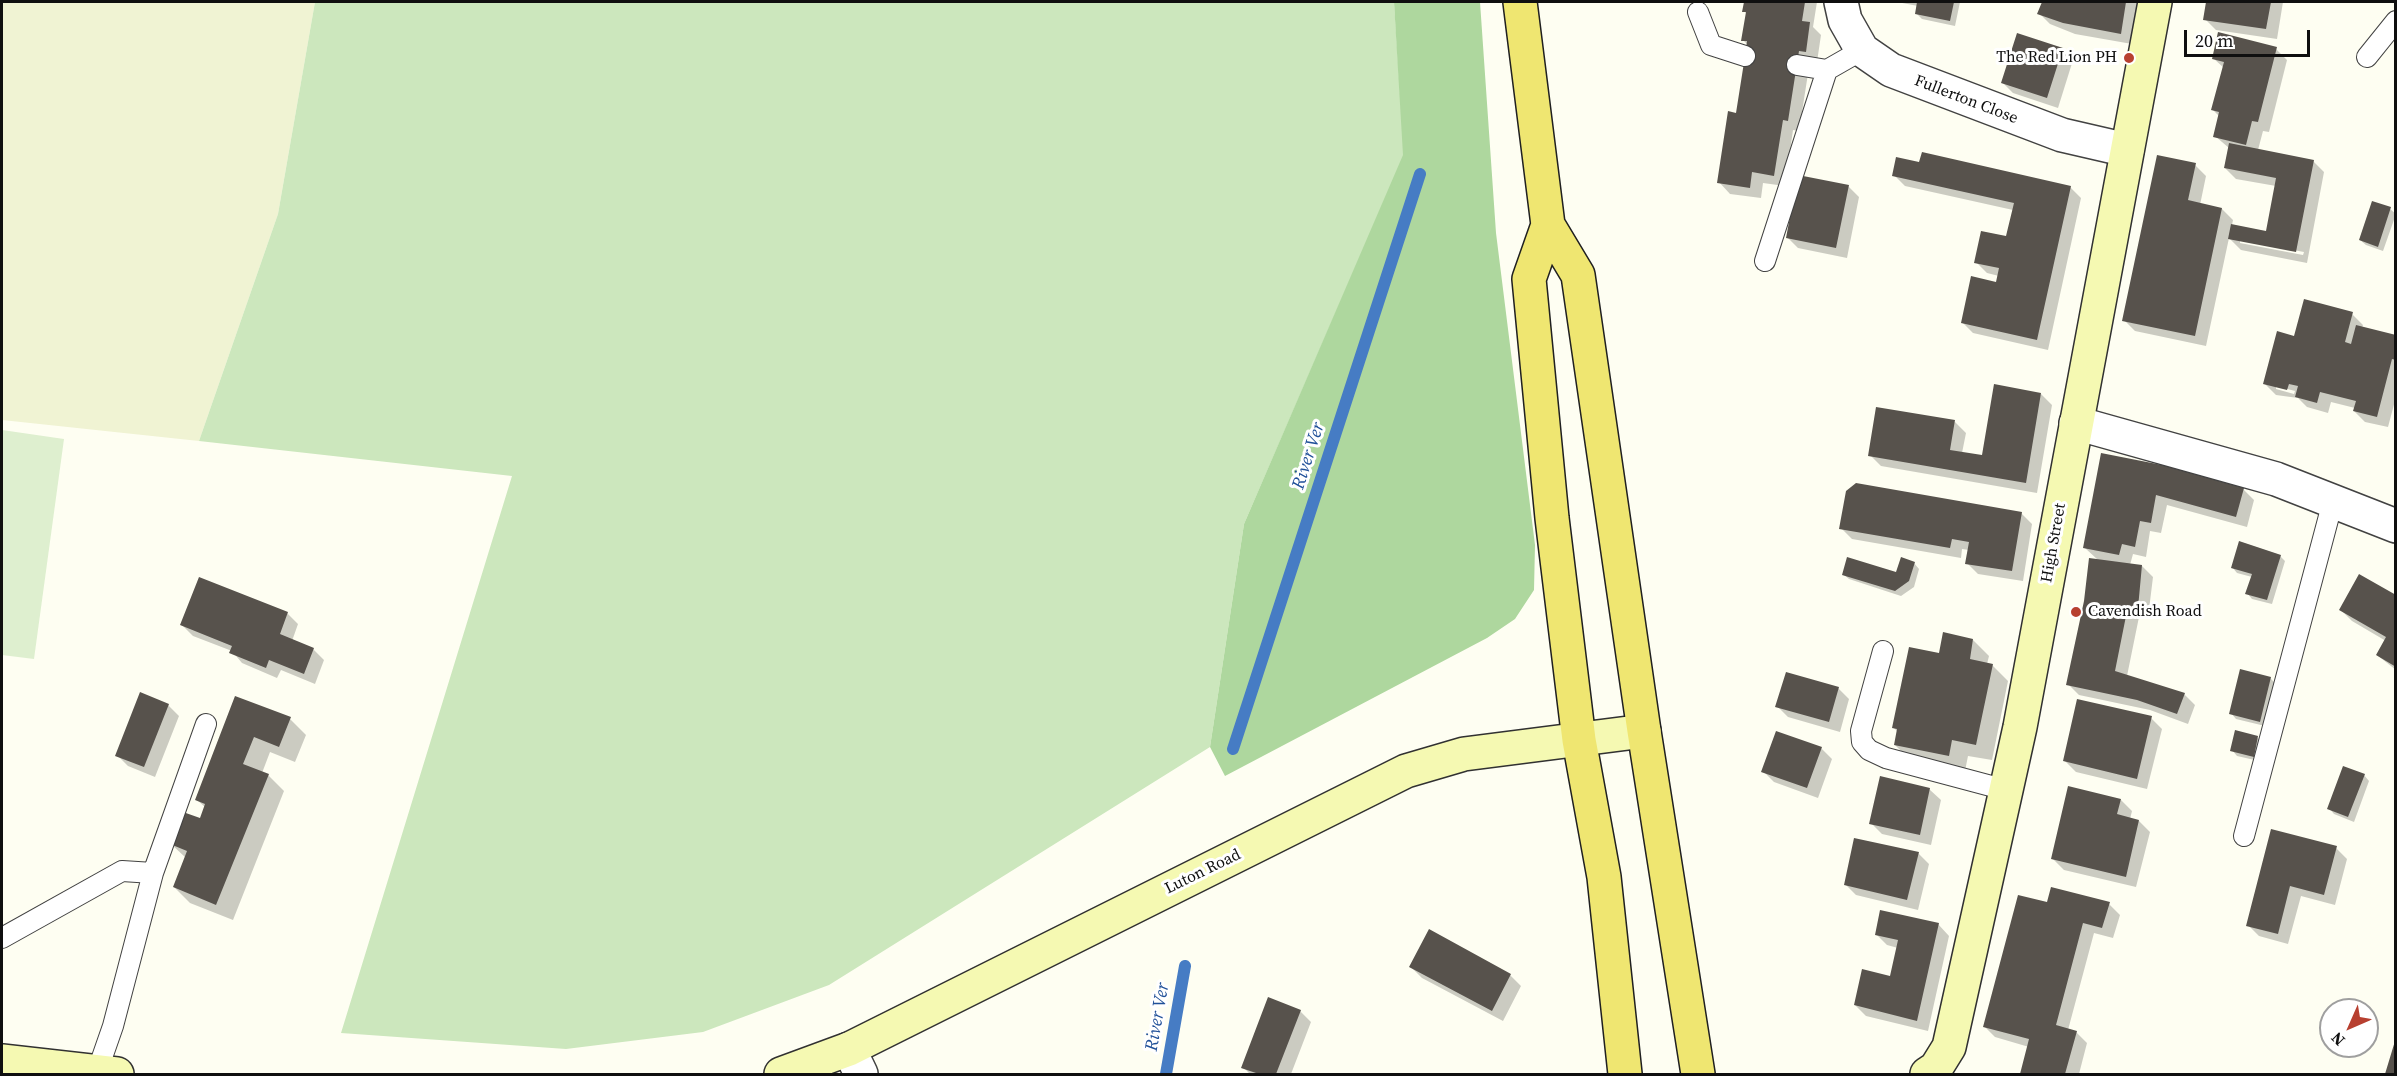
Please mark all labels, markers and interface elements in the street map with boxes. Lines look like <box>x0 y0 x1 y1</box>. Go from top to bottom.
scale bar <box>2187 18 2313 56</box>
text: 20 m <box>2195 28 2233 53</box>
place label: The Red Lion PH <box>1996 48 2117 68</box>
marker: The Red Lion PH <box>2122 51 2136 65</box>
street label: Fullerton Close <box>1912 71 2020 129</box>
water label: River Ver <box>1288 420 1330 492</box>
street label: High Street <box>2038 502 2070 584</box>
place label: Cavendish Road <box>2088 602 2202 622</box>
marker: Cavendish Road <box>2069 605 2083 619</box>
street label: Luton Road <box>1162 845 1244 899</box>
water label: River Ver <box>1141 981 1175 1053</box>
north arrow <box>2319 998 2379 1058</box>
text: N <box>2326 1027 2350 1051</box>

